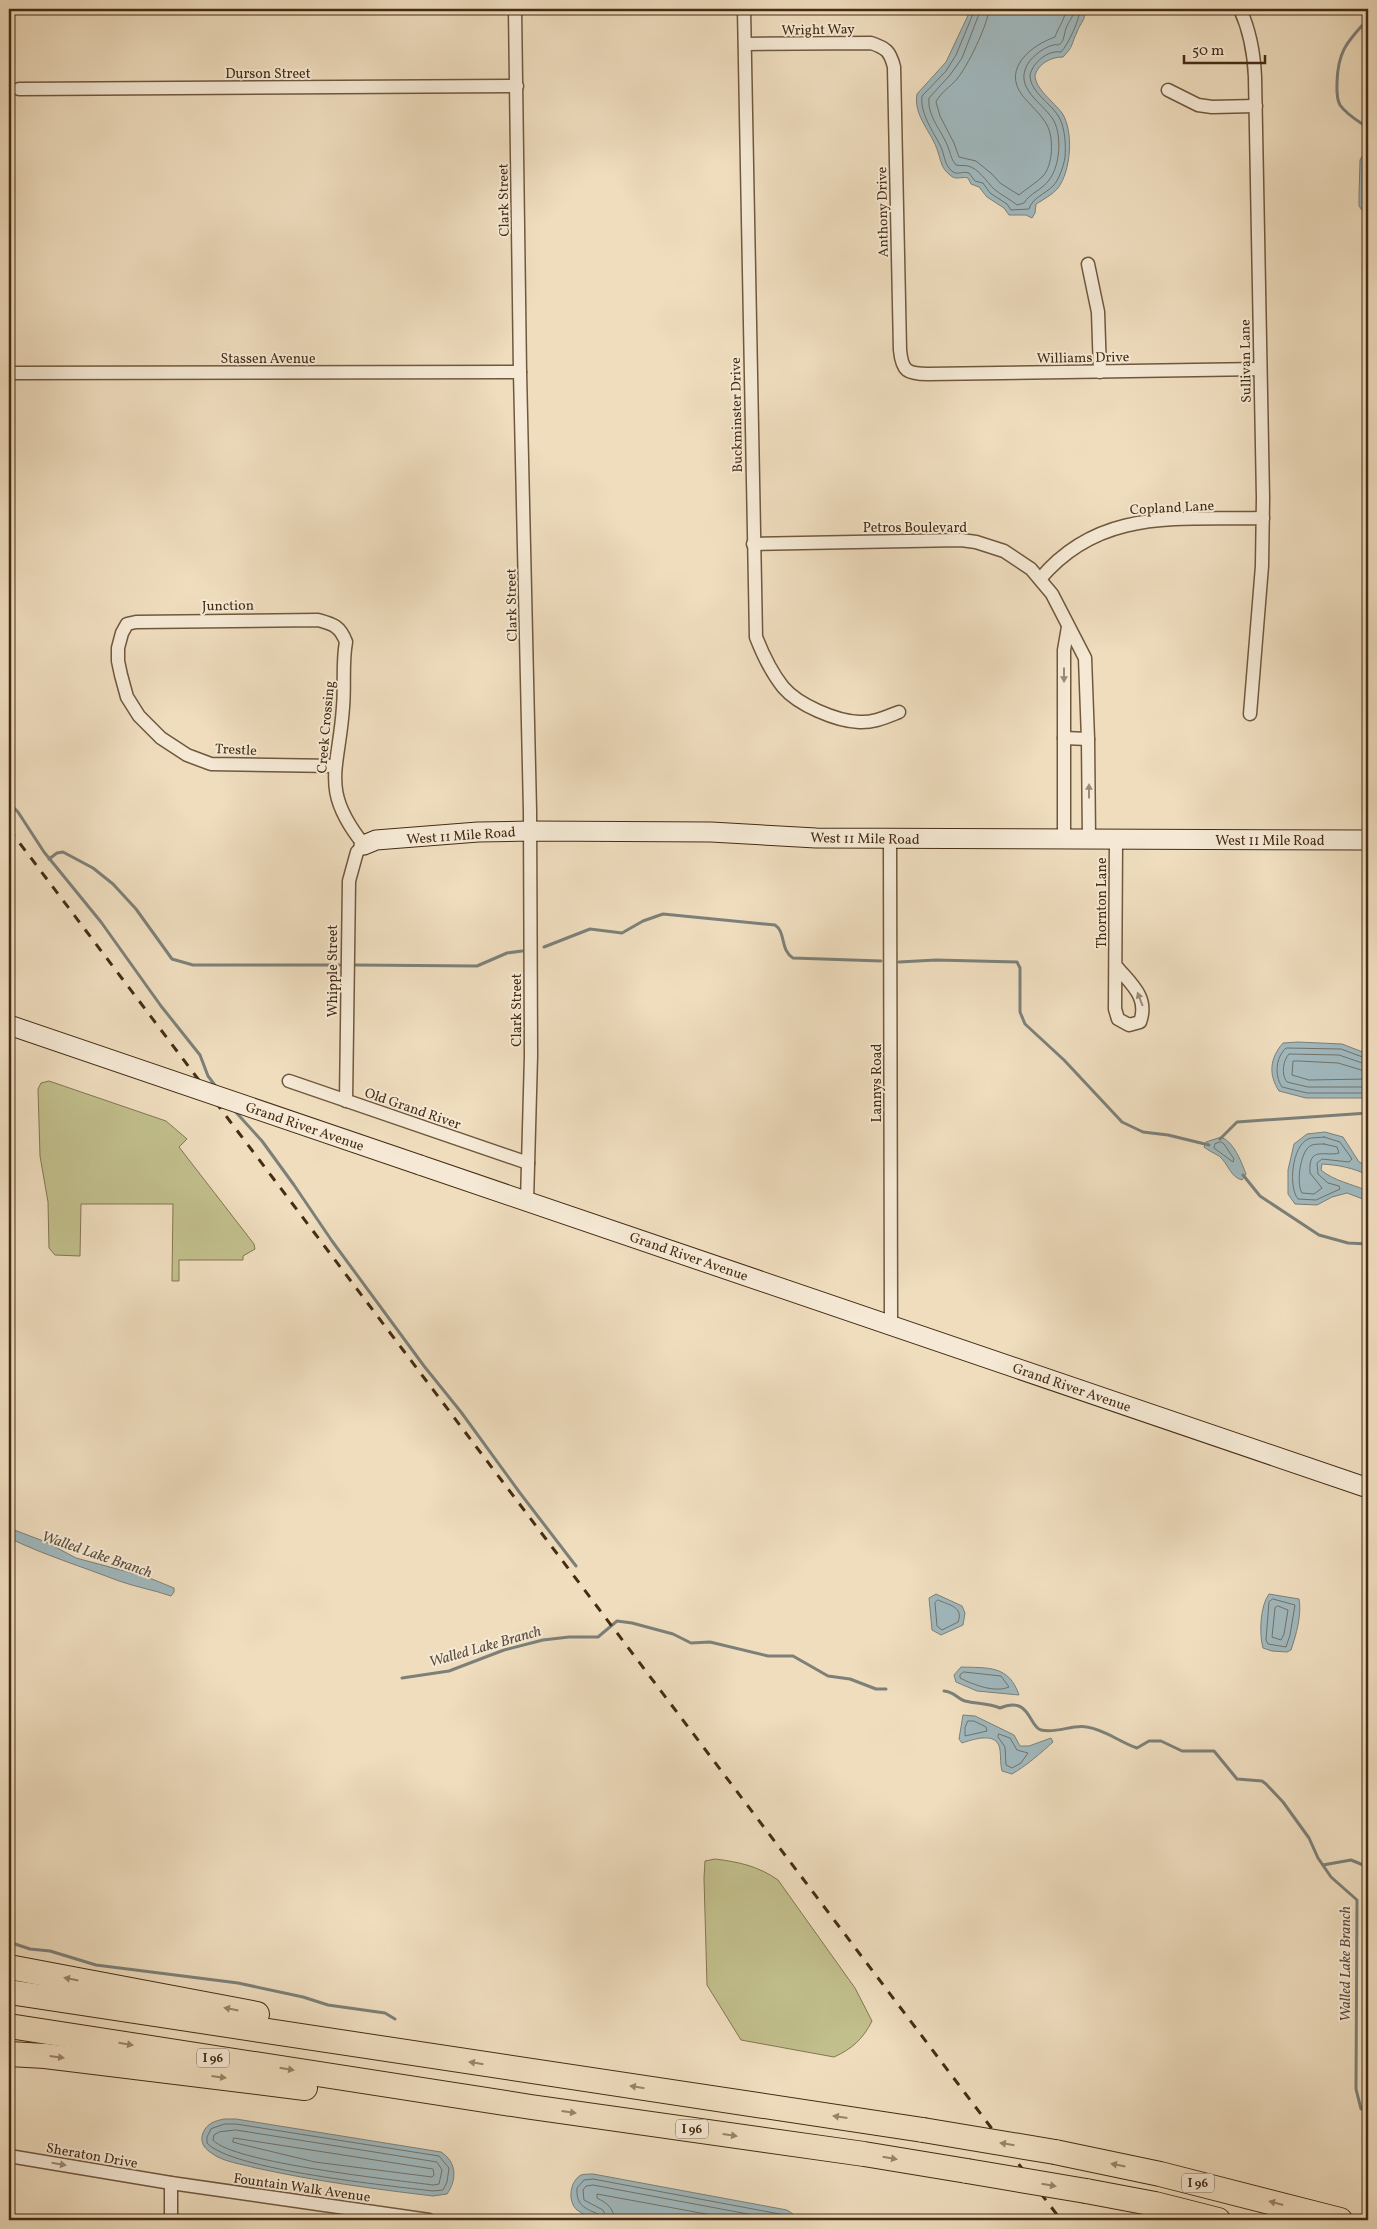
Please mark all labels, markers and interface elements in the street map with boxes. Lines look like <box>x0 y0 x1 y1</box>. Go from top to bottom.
street label: Wright Way <box>781 20 855 41</box>
scale bar <box>1184 32 1266 64</box>
text: 50 m <box>1192 41 1224 62</box>
street label: Durson Street <box>225 65 311 84</box>
street label: Clark Street <box>494 163 515 237</box>
street label: Anthony Drive <box>873 166 894 258</box>
street label: Sullivan Lane <box>1236 319 1257 403</box>
street label: Williams Drive <box>1036 348 1130 369</box>
street label: Stassen Avenue <box>220 350 316 369</box>
street label: Buckminster Drive <box>727 357 748 473</box>
street label: Copland Lane <box>1129 497 1215 520</box>
street label: Petros Boulevard <box>863 519 967 538</box>
street label: Clark Street <box>502 568 523 642</box>
street label: Junction <box>202 597 254 616</box>
one-way arrow <box>1060 667 1068 683</box>
street label: Creek Crossing <box>313 680 340 774</box>
street label: Trestle <box>215 740 258 761</box>
one-way arrow <box>1085 783 1093 799</box>
street label: West 11 Mile Road <box>406 823 516 850</box>
street label: West 11 Mile Road <box>810 829 920 850</box>
street label: West 11 Mile Road <box>1215 832 1325 851</box>
street label: Thornton Lane <box>1093 857 1112 949</box>
street label: Whipple Street <box>324 925 343 1017</box>
street label: Clark Street <box>508 973 527 1047</box>
one-way arrow <box>1136 992 1144 1007</box>
street label: Lannys Road <box>868 1043 887 1122</box>
street label: Old Grand River <box>362 1084 463 1135</box>
street label: Grand River Avenue <box>243 1098 367 1157</box>
street label: Grand River Avenue <box>627 1228 751 1287</box>
street label: Grand River Avenue <box>1010 1359 1134 1418</box>
water label: Walled Lake Branch <box>38 1527 155 1584</box>
water label: Walled Lake Branch <box>427 1621 544 1673</box>
water label: Walled Lake Branch <box>1336 1906 1357 2022</box>
one-way arrow <box>64 1975 79 1983</box>
one-way arrow <box>223 2004 239 2012</box>
one-way arrow <box>118 2041 134 2049</box>
road number: I 96 <box>197 2048 229 2068</box>
one-way arrow <box>50 2053 66 2061</box>
one-way arrow <box>468 2059 484 2067</box>
one-way arrow <box>279 2065 295 2073</box>
one-way arrow <box>211 2073 227 2081</box>
one-way arrow <box>628 2083 644 2091</box>
one-way arrow <box>561 2108 577 2116</box>
one-way arrow <box>832 2113 848 2121</box>
road number: I 96 <box>676 2120 708 2138</box>
one-way arrow <box>722 2131 738 2139</box>
street label: Sheraton Drive <box>44 2139 139 2174</box>
one-way arrow <box>999 2140 1015 2148</box>
one-way arrow <box>883 2155 899 2163</box>
one-way arrow <box>51 2161 67 2169</box>
one-way arrow <box>1110 2161 1125 2169</box>
street label: Fountain Walk Avenue <box>232 2169 372 2208</box>
road number: I 96 <box>1182 2174 1214 2192</box>
one-way arrow <box>1042 2181 1058 2189</box>
one-way arrow <box>1268 2199 1283 2207</box>

